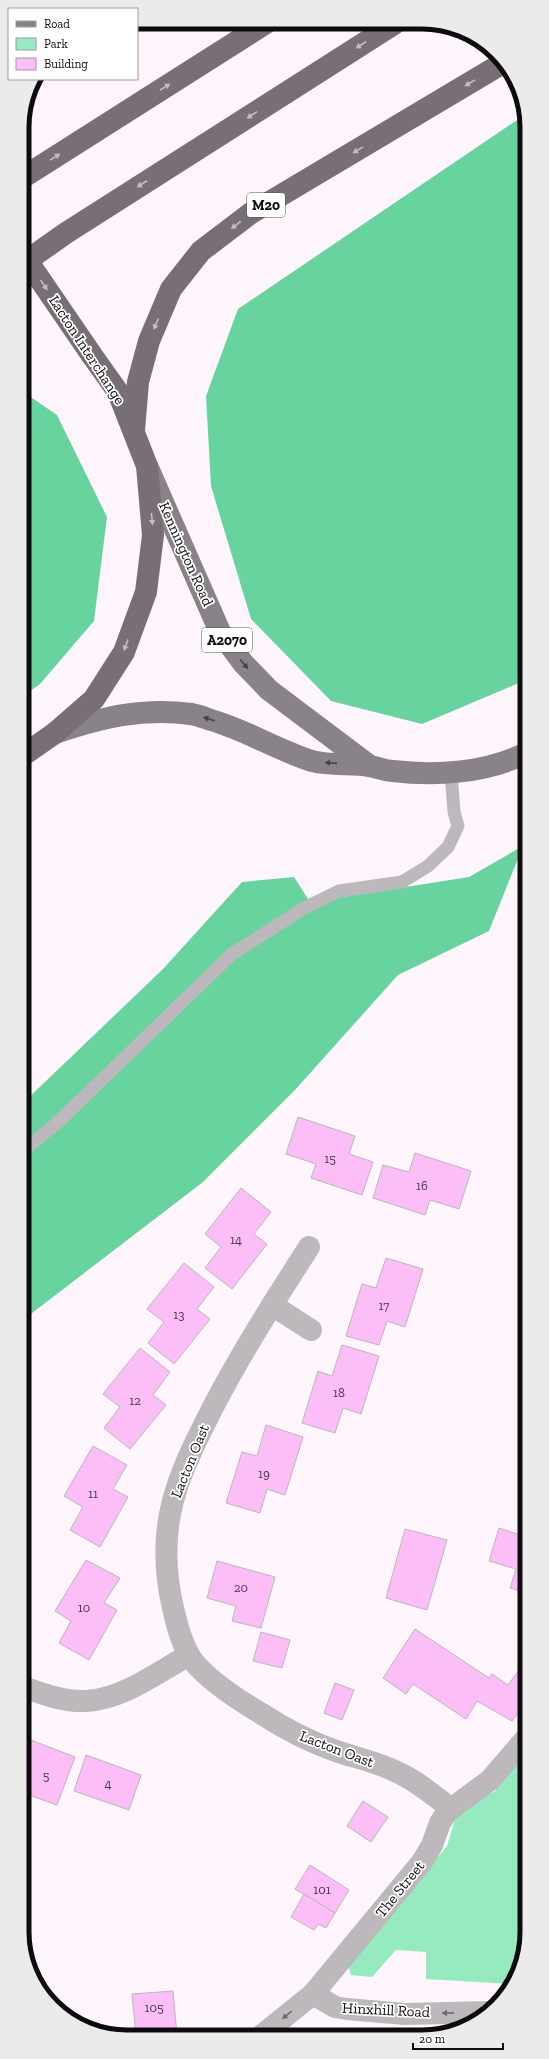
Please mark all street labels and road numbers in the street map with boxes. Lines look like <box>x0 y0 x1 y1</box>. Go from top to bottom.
road number: M20 <box>247 193 285 217</box>
street label: Lacton Interchange <box>45 292 129 408</box>
street label: Kennington Road <box>155 499 217 610</box>
road number: A2070 <box>202 628 252 652</box>
street label: Lacton Oast <box>167 1421 213 1500</box>
street label: Lacton Oast <box>297 1727 377 1772</box>
street label: The Street <box>372 1857 429 1921</box>
street label: Hinxhill Road <box>342 1999 431 2021</box>

